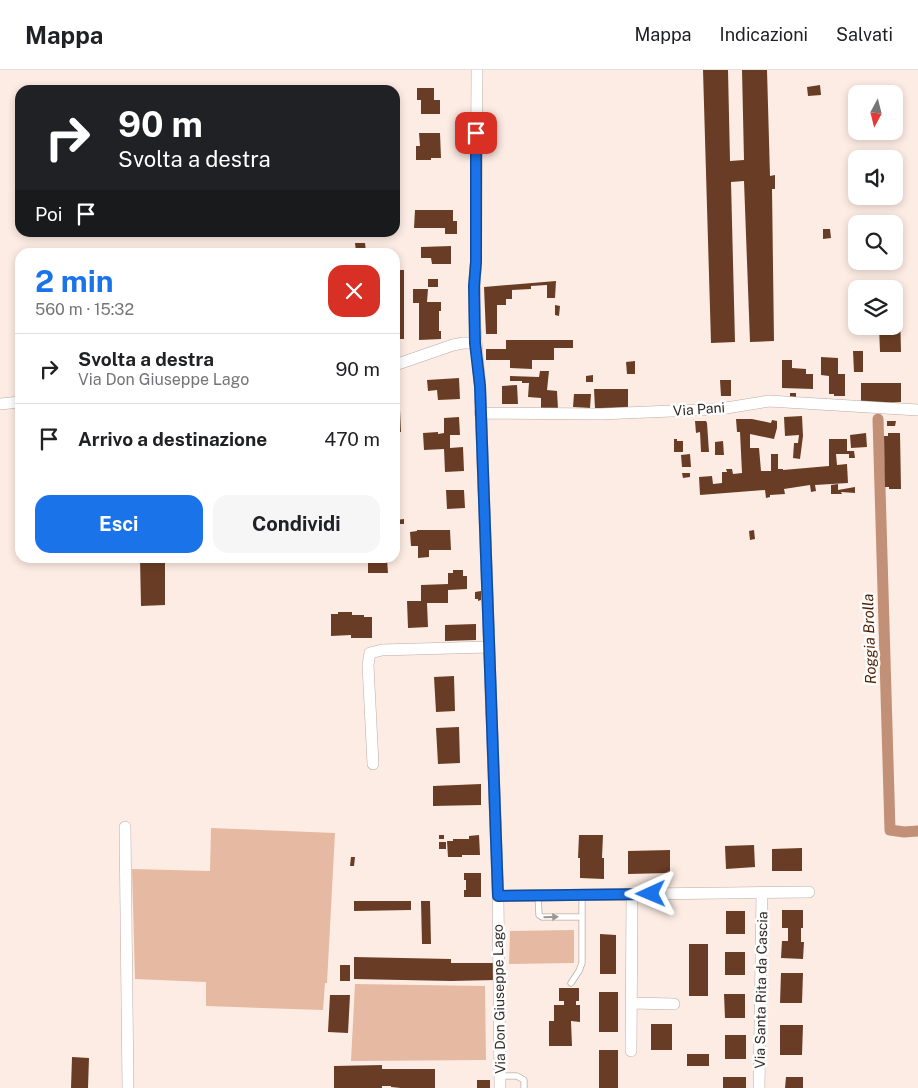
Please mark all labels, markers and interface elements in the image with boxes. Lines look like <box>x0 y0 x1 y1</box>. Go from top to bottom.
text: Mappa <box>25 21 103 49</box>
text: Mappa <box>634 24 692 45</box>
text: Indicazioni <box>720 24 808 45</box>
text: Salvati <box>836 24 893 45</box>
north arrow <box>848 85 902 140</box>
map controls <box>848 85 903 335</box>
text: 90 m <box>118 104 203 145</box>
icon: right <box>35 105 100 170</box>
pin <box>455 112 497 154</box>
icon: arrive <box>462 119 490 147</box>
text: Svolta a destra <box>118 146 271 172</box>
button: sound <box>848 150 903 205</box>
icon: arrive <box>72 200 100 228</box>
text: Poi <box>35 203 62 225</box>
button: search <box>848 215 903 270</box>
text: 2 min <box>35 263 114 299</box>
button: close <box>328 265 380 317</box>
button: layers <box>848 280 903 335</box>
text: 560 m · 15:32 <box>35 300 134 319</box>
text: Svolta a destra <box>78 348 214 370</box>
icon: right <box>35 355 63 383</box>
text: 90 m <box>336 358 380 380</box>
text: Via Don Giuseppe Lago <box>78 370 249 389</box>
street label: Via Pani <box>672 399 726 419</box>
icon: arrive <box>35 425 63 453</box>
text: Arrivo a destinazione <box>78 428 267 450</box>
text: 470 m <box>324 428 380 450</box>
button: Esci <box>35 495 203 553</box>
button: Condividi <box>213 495 380 553</box>
water label: Roggia Brolla <box>859 593 879 685</box>
position arrow <box>624 867 676 919</box>
street label: Via Santa Rita da Cascia <box>752 911 770 1069</box>
one-way arrow <box>543 913 559 921</box>
street label: Via Don Giuseppe Lago <box>490 924 508 1074</box>

